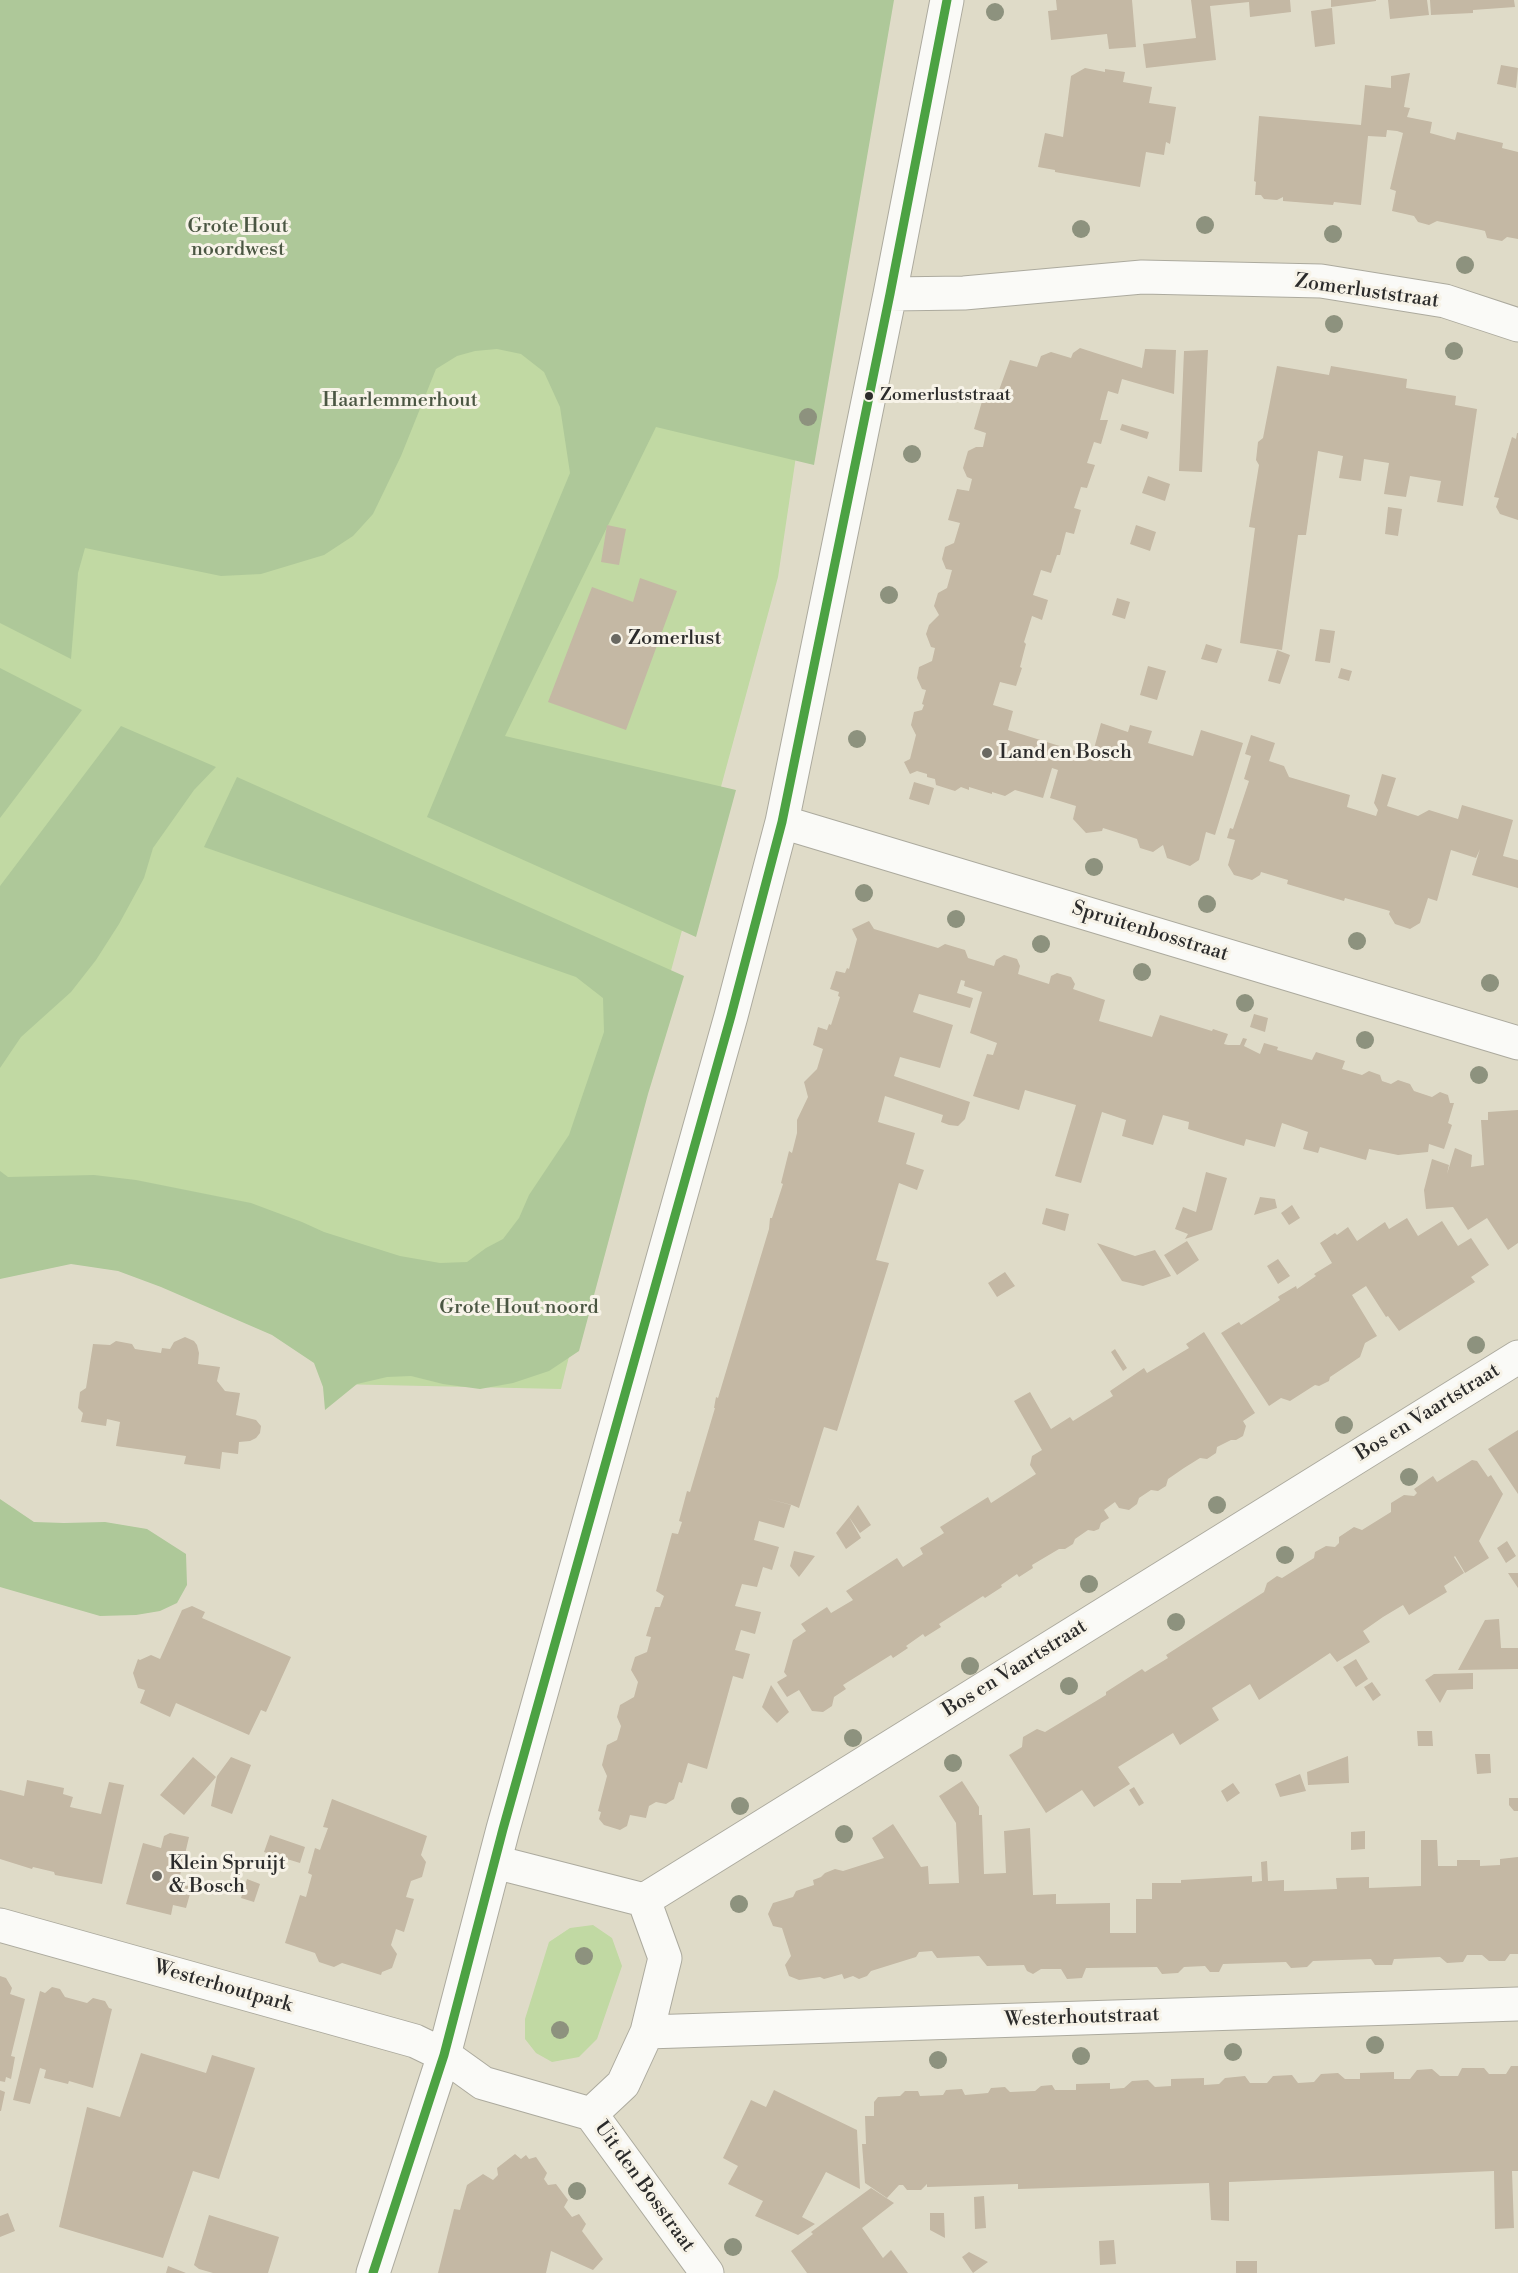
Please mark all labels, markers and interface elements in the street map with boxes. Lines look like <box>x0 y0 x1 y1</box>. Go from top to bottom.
park label: Grote Hout noordwest <box>187 215 289 262</box>
street label: Zomerluststraat <box>1293 270 1441 314</box>
place label: Zomerluststraat <box>880 385 1011 407</box>
park label: Haarlemmerhout <box>322 389 478 413</box>
marker: Zomerluststraat <box>863 390 875 402</box>
place label: Zomerlust <box>628 627 722 651</box>
marker: Zomerlust <box>609 632 623 646</box>
place label: Land en Bosch <box>999 741 1132 765</box>
marker: Land en Bosch <box>980 746 994 760</box>
street label: Spruitenbosstraat <box>1069 897 1231 967</box>
park label: Grote Hout noord <box>439 1296 599 1320</box>
street label: Bos en Vaartstraat <box>1352 1359 1504 1467</box>
street label: Bos en Vaartstraat <box>939 1615 1091 1723</box>
place label: Klein Spruijt & Bosch <box>169 1852 286 1899</box>
marker: Klein Spruijt & Bosch <box>150 1869 164 1883</box>
street label: Westerhoutpark <box>151 1956 295 2018</box>
street label: Westerhoutstraat <box>1004 2003 1160 2033</box>
street label: Uit den Bosstraat <box>589 2117 699 2257</box>

